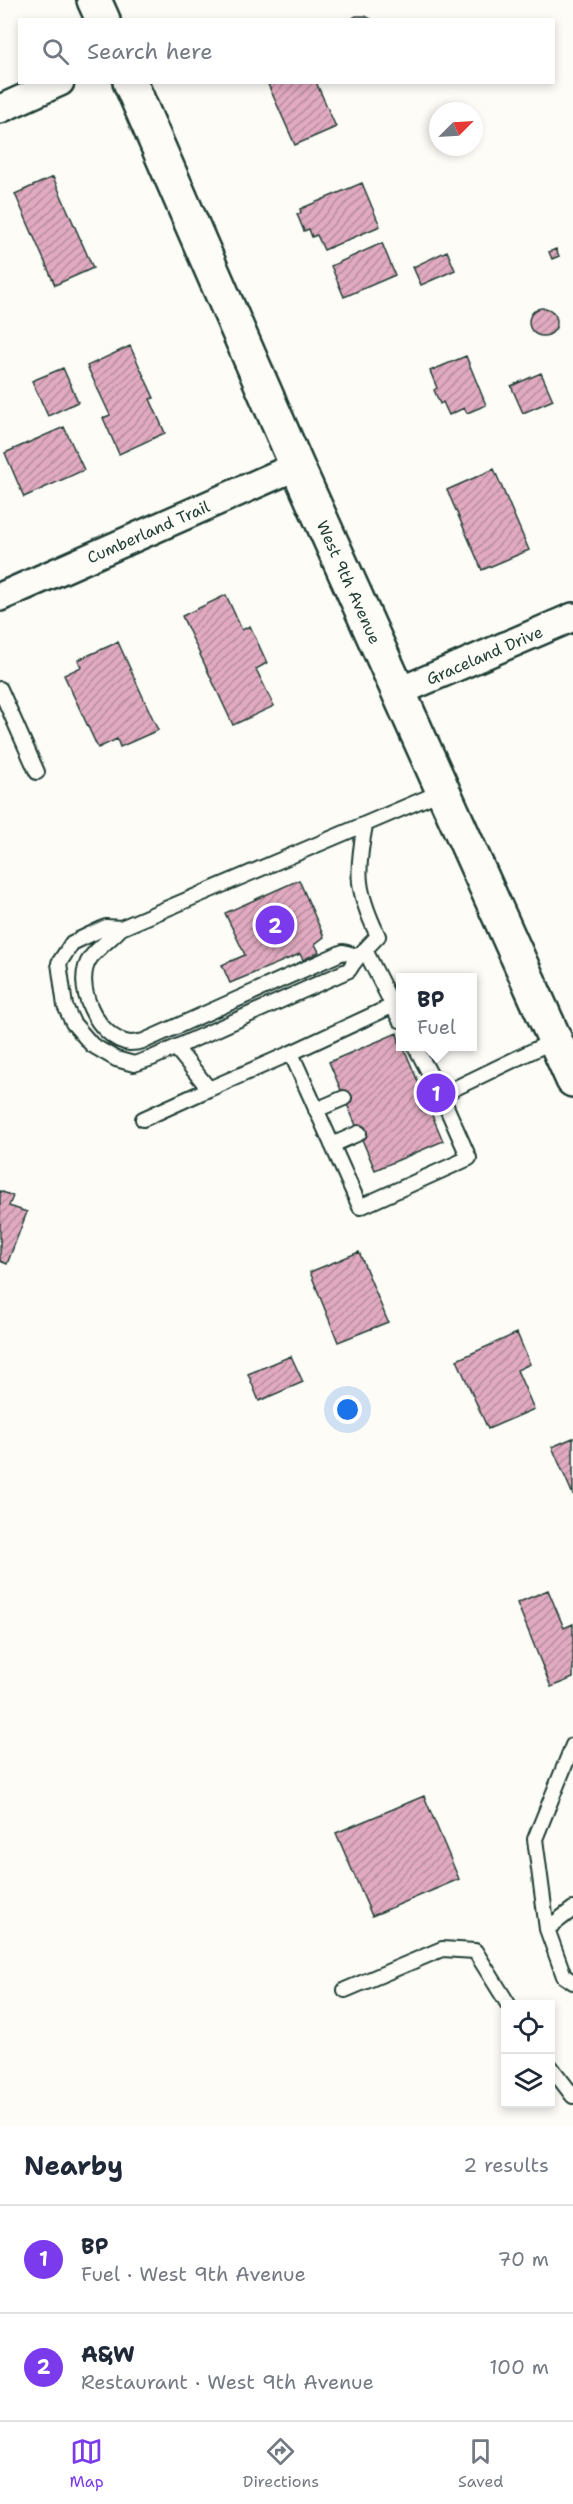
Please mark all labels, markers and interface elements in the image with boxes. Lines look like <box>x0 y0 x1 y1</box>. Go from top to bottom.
search box <box>18 18 555 84</box>
icon: search <box>39 35 72 68</box>
text: Search here <box>87 37 213 66</box>
north arrow <box>429 102 483 156</box>
street label: Cumberland Trail <box>84 496 213 568</box>
street label: West 9th Avenue <box>312 517 386 647</box>
street label: Graceland Drive <box>423 621 546 690</box>
pin: 2 <box>256 902 294 948</box>
popup <box>396 973 477 1051</box>
text: BP <box>417 985 445 1014</box>
text: Fuel <box>417 1014 456 1040</box>
pin: 1 <box>416 1070 456 1116</box>
your location <box>333 1395 362 1424</box>
map controls <box>501 2000 555 2108</box>
button: locate <box>501 2000 555 2054</box>
button: layers <box>501 2054 555 2108</box>
text: Nearby <box>24 2148 123 2183</box>
text: 2 results <box>463 2152 549 2178</box>
text: BP <box>81 2232 109 2261</box>
text: 1 <box>39 2246 48 2272</box>
text: 70 m <box>497 2246 549 2272</box>
text: Fuel · West 9th Avenue <box>81 2261 306 2287</box>
text: A&W <box>81 2340 135 2369</box>
text: 2 <box>37 2354 51 2380</box>
text: 100 m <box>489 2354 549 2380</box>
text: Restaurant · West 9th Avenue <box>81 2369 374 2395</box>
tab: Map <box>70 2435 104 2492</box>
tab: Directions <box>243 2435 319 2492</box>
tab: Saved <box>458 2435 504 2492</box>

